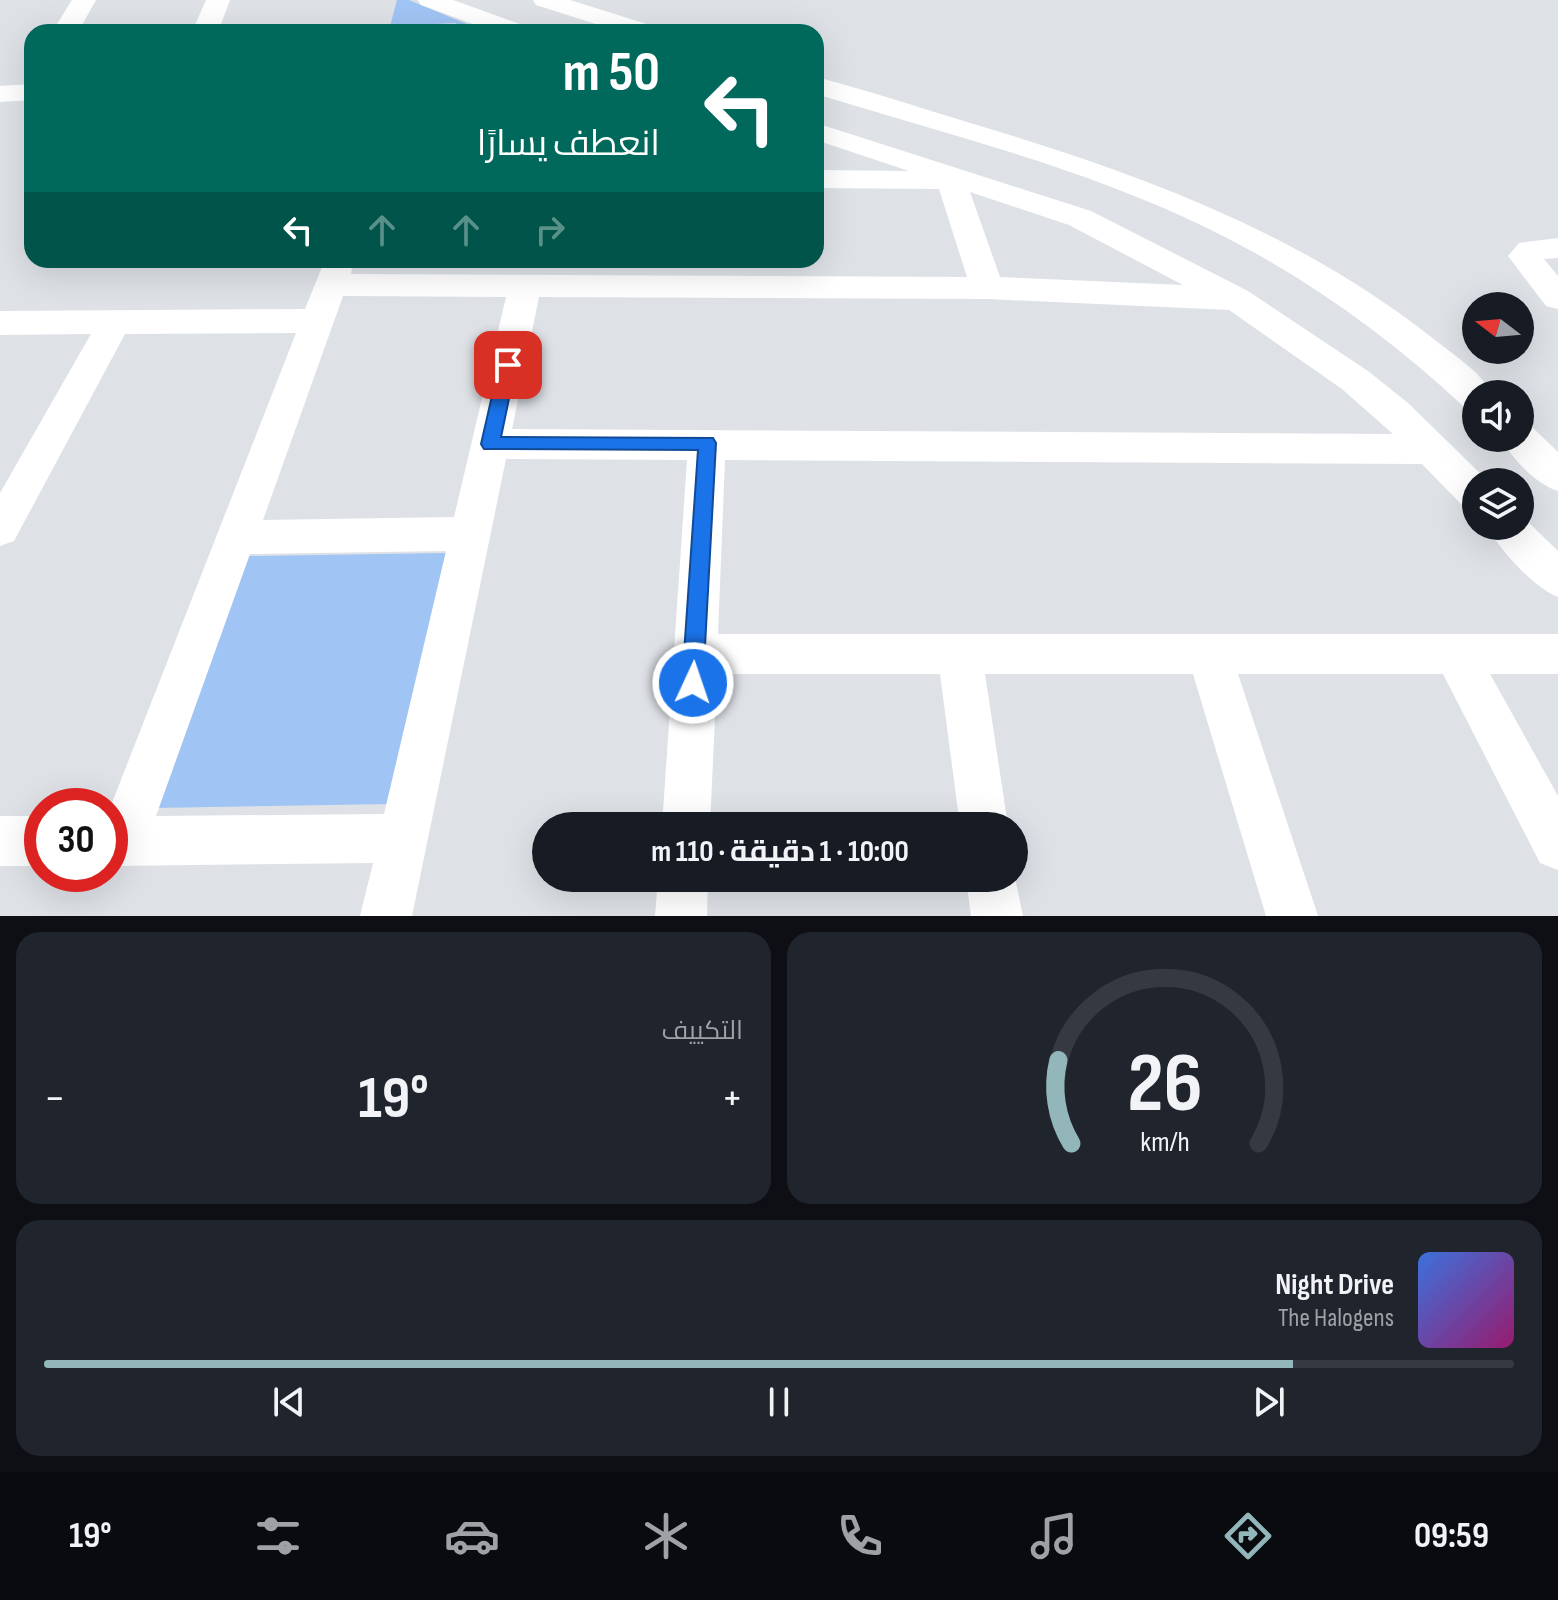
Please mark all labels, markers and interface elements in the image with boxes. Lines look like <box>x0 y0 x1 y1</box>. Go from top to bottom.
text: 50 m <box>563 40 660 107</box>
icon: left <box>688 56 792 160</box>
text: انعطف يسارًا <box>477 123 660 166</box>
icon: left <box>276 208 320 252</box>
icon: ahead <box>360 208 404 252</box>
icon: ahead <box>444 208 488 252</box>
icon: right <box>528 208 572 252</box>
north arrow <box>1462 292 1534 364</box>
map controls <box>1462 292 1534 540</box>
pin <box>474 331 542 399</box>
icon: arrive <box>486 343 530 387</box>
button: sound <box>1462 380 1534 452</box>
button: layers <box>1462 468 1534 540</box>
position arrow <box>651 641 735 725</box>
speed limit sign: 30 <box>24 788 128 892</box>
text: 10:00 · 1 دقيقة · 110 m <box>651 834 909 870</box>
text: التكييف <box>661 1016 743 1047</box>
text: 26 <box>1127 1035 1202 1135</box>
text: 19° <box>358 1063 429 1135</box>
text: − <box>44 1072 66 1125</box>
text: + <box>721 1072 743 1125</box>
text: km/h <box>1140 1125 1189 1160</box>
text: Night Drive <box>1275 1267 1394 1303</box>
text: The Halogens <box>1278 1303 1394 1334</box>
icon: previous <box>267 1380 311 1424</box>
icon: pause <box>757 1380 801 1424</box>
icon: next <box>1247 1380 1291 1424</box>
icon: filters <box>250 1508 306 1564</box>
icon: car <box>444 1508 500 1564</box>
icon: climate <box>638 1508 694 1564</box>
icon: phone <box>832 1508 888 1564</box>
icon: music <box>1026 1508 1082 1564</box>
icon: directions <box>1220 1508 1276 1564</box>
text: 19° <box>69 1515 112 1558</box>
text: 09:59 <box>1414 1515 1489 1558</box>

